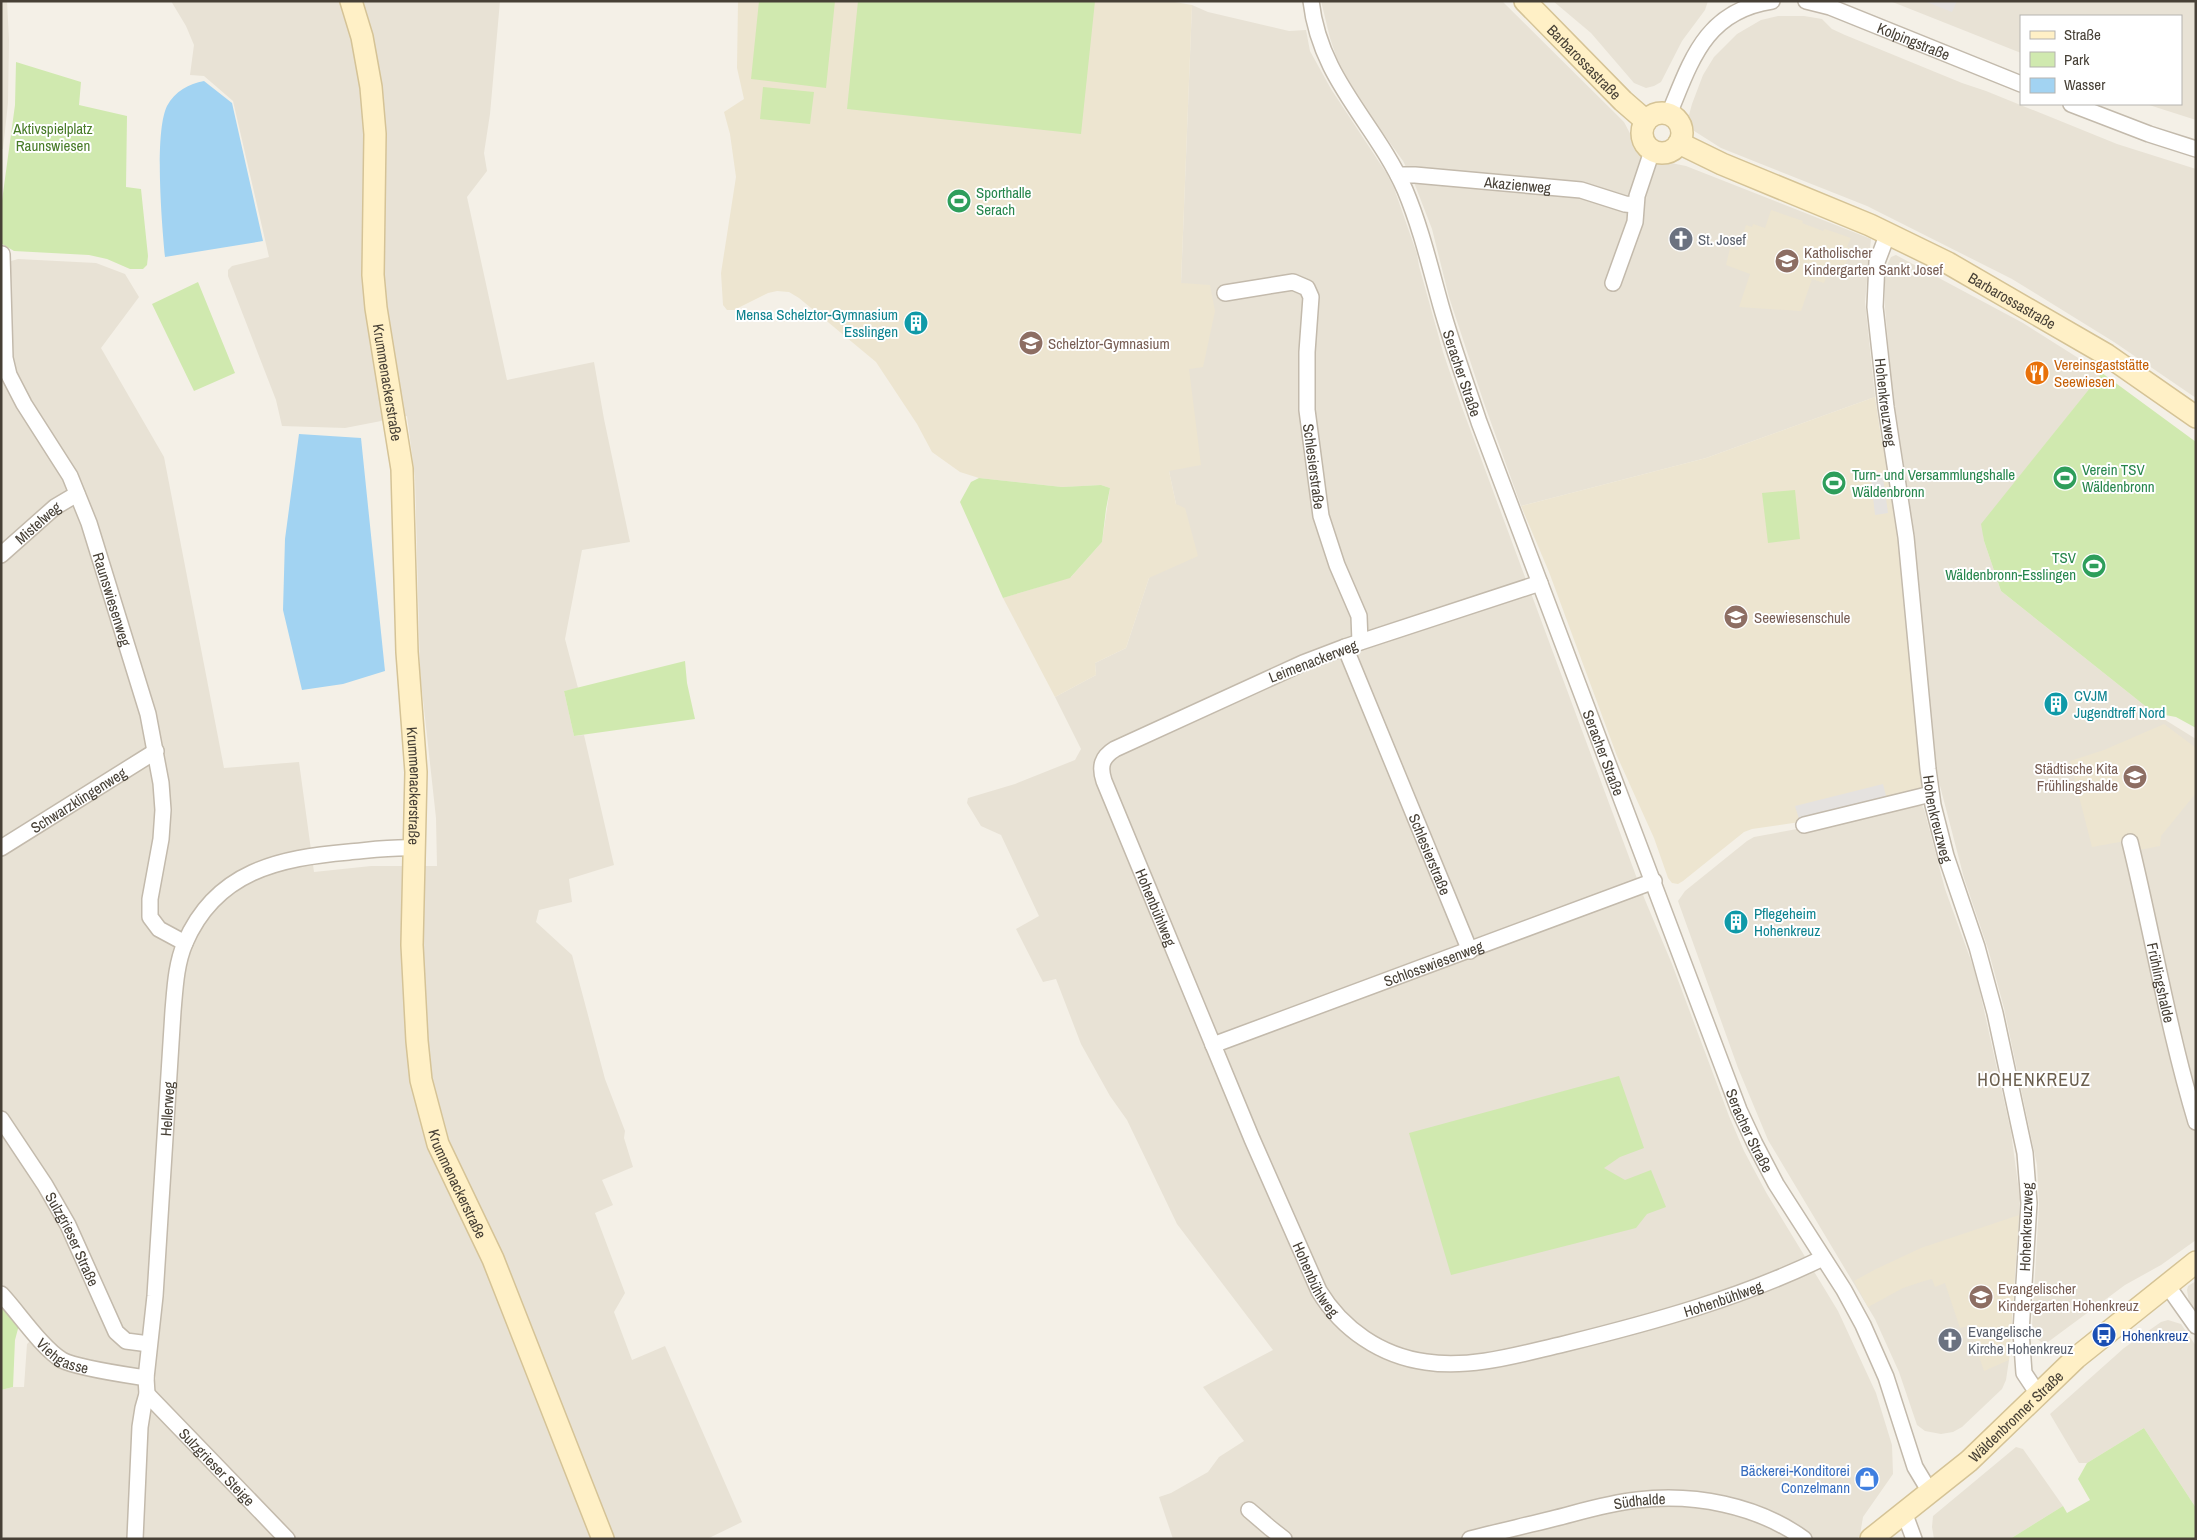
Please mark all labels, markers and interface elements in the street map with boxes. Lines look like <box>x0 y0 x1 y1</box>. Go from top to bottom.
legend <box>2020 15 2182 105</box>
street label: Kolpingstraße <box>1874 17 1953 65</box>
street label: Barbarossastraße <box>1543 19 1626 104</box>
text: Straße <box>2064 24 2101 45</box>
text: Park <box>2064 49 2090 70</box>
text: Wasser <box>2064 74 2105 95</box>
park label: Aktivspielplatz Raunswiesen <box>12 118 93 156</box>
street label: Akazienweg <box>1482 171 1552 198</box>
place label: Sporthalle Serach <box>976 182 1032 220</box>
sports icon: Sporthalle Serach <box>946 188 972 214</box>
church icon: St. Josef <box>1668 226 1694 252</box>
place label: St. Josef <box>1698 229 1746 250</box>
place label: Katholischer Kindergarten Sankt Josef <box>1804 242 1943 280</box>
school or university icon: Katholischer Kindergarten Sankt Josef <box>1774 248 1800 274</box>
street label: Barbarossastraße <box>1965 267 2060 334</box>
place label: Mensa Schelztor-Gymnasium Esslingen <box>736 304 898 342</box>
building icon: Mensa Schelztor-Gymnasium Esslingen <box>903 310 929 336</box>
street label: Krummenackerstraße <box>368 322 408 443</box>
street label: Seracher Straße <box>1438 327 1487 419</box>
school or university icon: Schelztor-Gymnasium <box>1018 330 1044 356</box>
place label: Schelztor-Gymnasium <box>1048 333 1170 354</box>
place label: Vereinsgaststätte Seewiesen <box>2054 354 2149 392</box>
street label: Hohenkreuzweg <box>1870 357 1902 448</box>
restaurant icon: Vereinsgaststätte Seewiesen <box>2024 360 2050 386</box>
street label: Schlesierstraße <box>1298 422 1331 511</box>
place label: Verein TSV Wäldenbronn <box>2082 459 2155 497</box>
place label: Turn- und Versammlungshalle Wäldenbronn <box>1852 464 2015 502</box>
sports icon: Verein TSV Wäldenbronn <box>2052 465 2078 491</box>
sports icon: Turn- und Versammlungshalle Wäldenbronn <box>1821 470 1847 496</box>
street label: Mistelweg <box>10 496 64 549</box>
place label: TSV Wäldenbronn-Esslingen <box>1945 547 2077 585</box>
street label: Raunswiesenweg <box>88 550 137 649</box>
sports icon: TSV Wäldenbronn-Esslingen <box>2081 553 2107 579</box>
school or university icon: Seewiesenschule <box>1723 604 1749 630</box>
place label: Seewiesenschule <box>1754 607 1851 628</box>
street label: Leimenackerweg <box>1266 634 1361 688</box>
place label: CVJM Jugendtreff Nord <box>2074 685 2165 723</box>
building icon: CVJM Jugendtreff Nord <box>2043 691 2069 717</box>
street label: Seracher Straße <box>1578 707 1630 799</box>
street label: Krummenackerstraße <box>402 726 427 845</box>
place label: Städtische Kita Frühlingshalde <box>2035 758 2118 796</box>
street label: Schwarzklingenweg <box>26 762 130 838</box>
school or university icon: Städtische Kita Frühlingshalde <box>2122 764 2148 790</box>
street label: Hohenkreuzweg <box>1918 774 1958 865</box>
street label: Schlesierstraße <box>1404 810 1456 898</box>
street label: Hohenbühlweg <box>1131 865 1182 949</box>
place label: Pflegeheim Hohenkreuz <box>1754 903 1820 941</box>
building icon: Pflegeheim Hohenkreuz <box>1723 909 1749 935</box>
street label: Schlosswiesenweg <box>1381 935 1486 991</box>
street label: Frühlingshalde <box>2142 941 2180 1025</box>
district label: HOHENKREUZ <box>1977 1067 2091 1092</box>
street label: Hellerweg <box>155 1081 179 1137</box>
street label: Seracher Straße <box>1721 1085 1779 1176</box>
street label: Krummenackerstraße <box>424 1127 492 1242</box>
street label: Hohenkreuzweg <box>2014 1182 2038 1272</box>
street label: Sulzgrieser Straße <box>41 1188 105 1290</box>
street label: Hohenbühlweg <box>1288 1238 1344 1321</box>
street label: Hohenbühlweg <box>1681 1275 1766 1322</box>
place label: Evangelischer Kindergarten Hohenkreuz <box>1998 1278 2139 1316</box>
school or university icon: Evangelischer Kindergarten Hohenkreuz <box>1968 1284 1994 1310</box>
place label: Evangelische Kirche Hohenkreuz <box>1968 1321 2073 1359</box>
bus stop icon: Hohenkreuz <box>2091 1322 2117 1348</box>
place label: Hohenkreuz <box>2122 1325 2188 1346</box>
church icon: Evangelische Kirche Hohenkreuz <box>1937 1327 1963 1353</box>
street label: Viehgasse <box>32 1333 91 1378</box>
street label: Wäldenbronner Straße <box>1964 1365 2068 1467</box>
street label: Sulzgrieser Steige <box>174 1423 260 1511</box>
place label: Bäckerei-Konditorei Conzelmann <box>1741 1460 1850 1498</box>
shop icon: Bäckerei-Konditorei Conzelmann <box>1854 1466 1880 1492</box>
street label: Südhalde <box>1612 1488 1666 1514</box>

